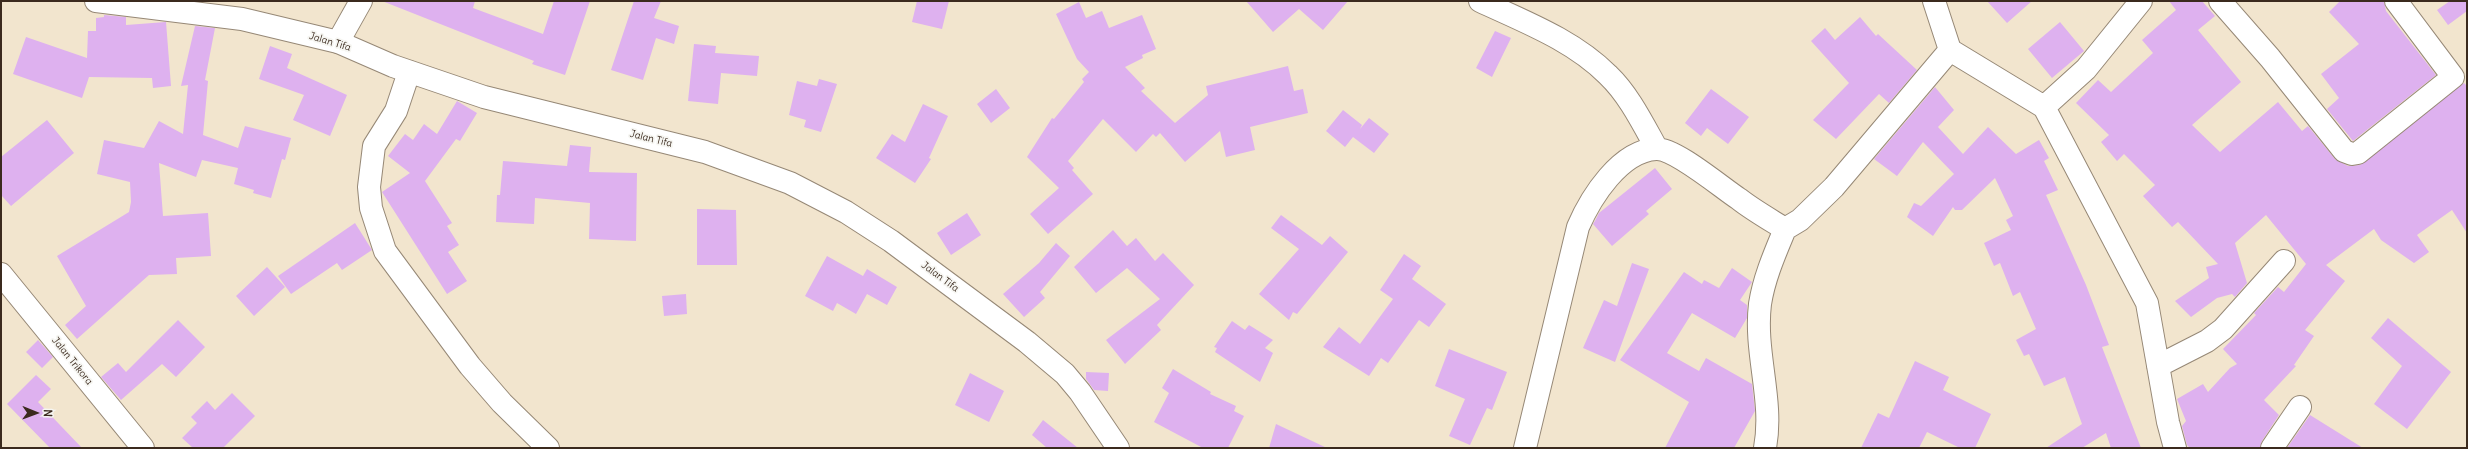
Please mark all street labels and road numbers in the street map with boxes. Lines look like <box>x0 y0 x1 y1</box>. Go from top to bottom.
street label: Jalan Tifa <box>308 30 352 54</box>
street label: Jalan Tifa <box>629 128 673 150</box>
street label: Jalan Tifa <box>919 259 961 295</box>
street label: Jalan Trikora <box>49 335 95 387</box>

